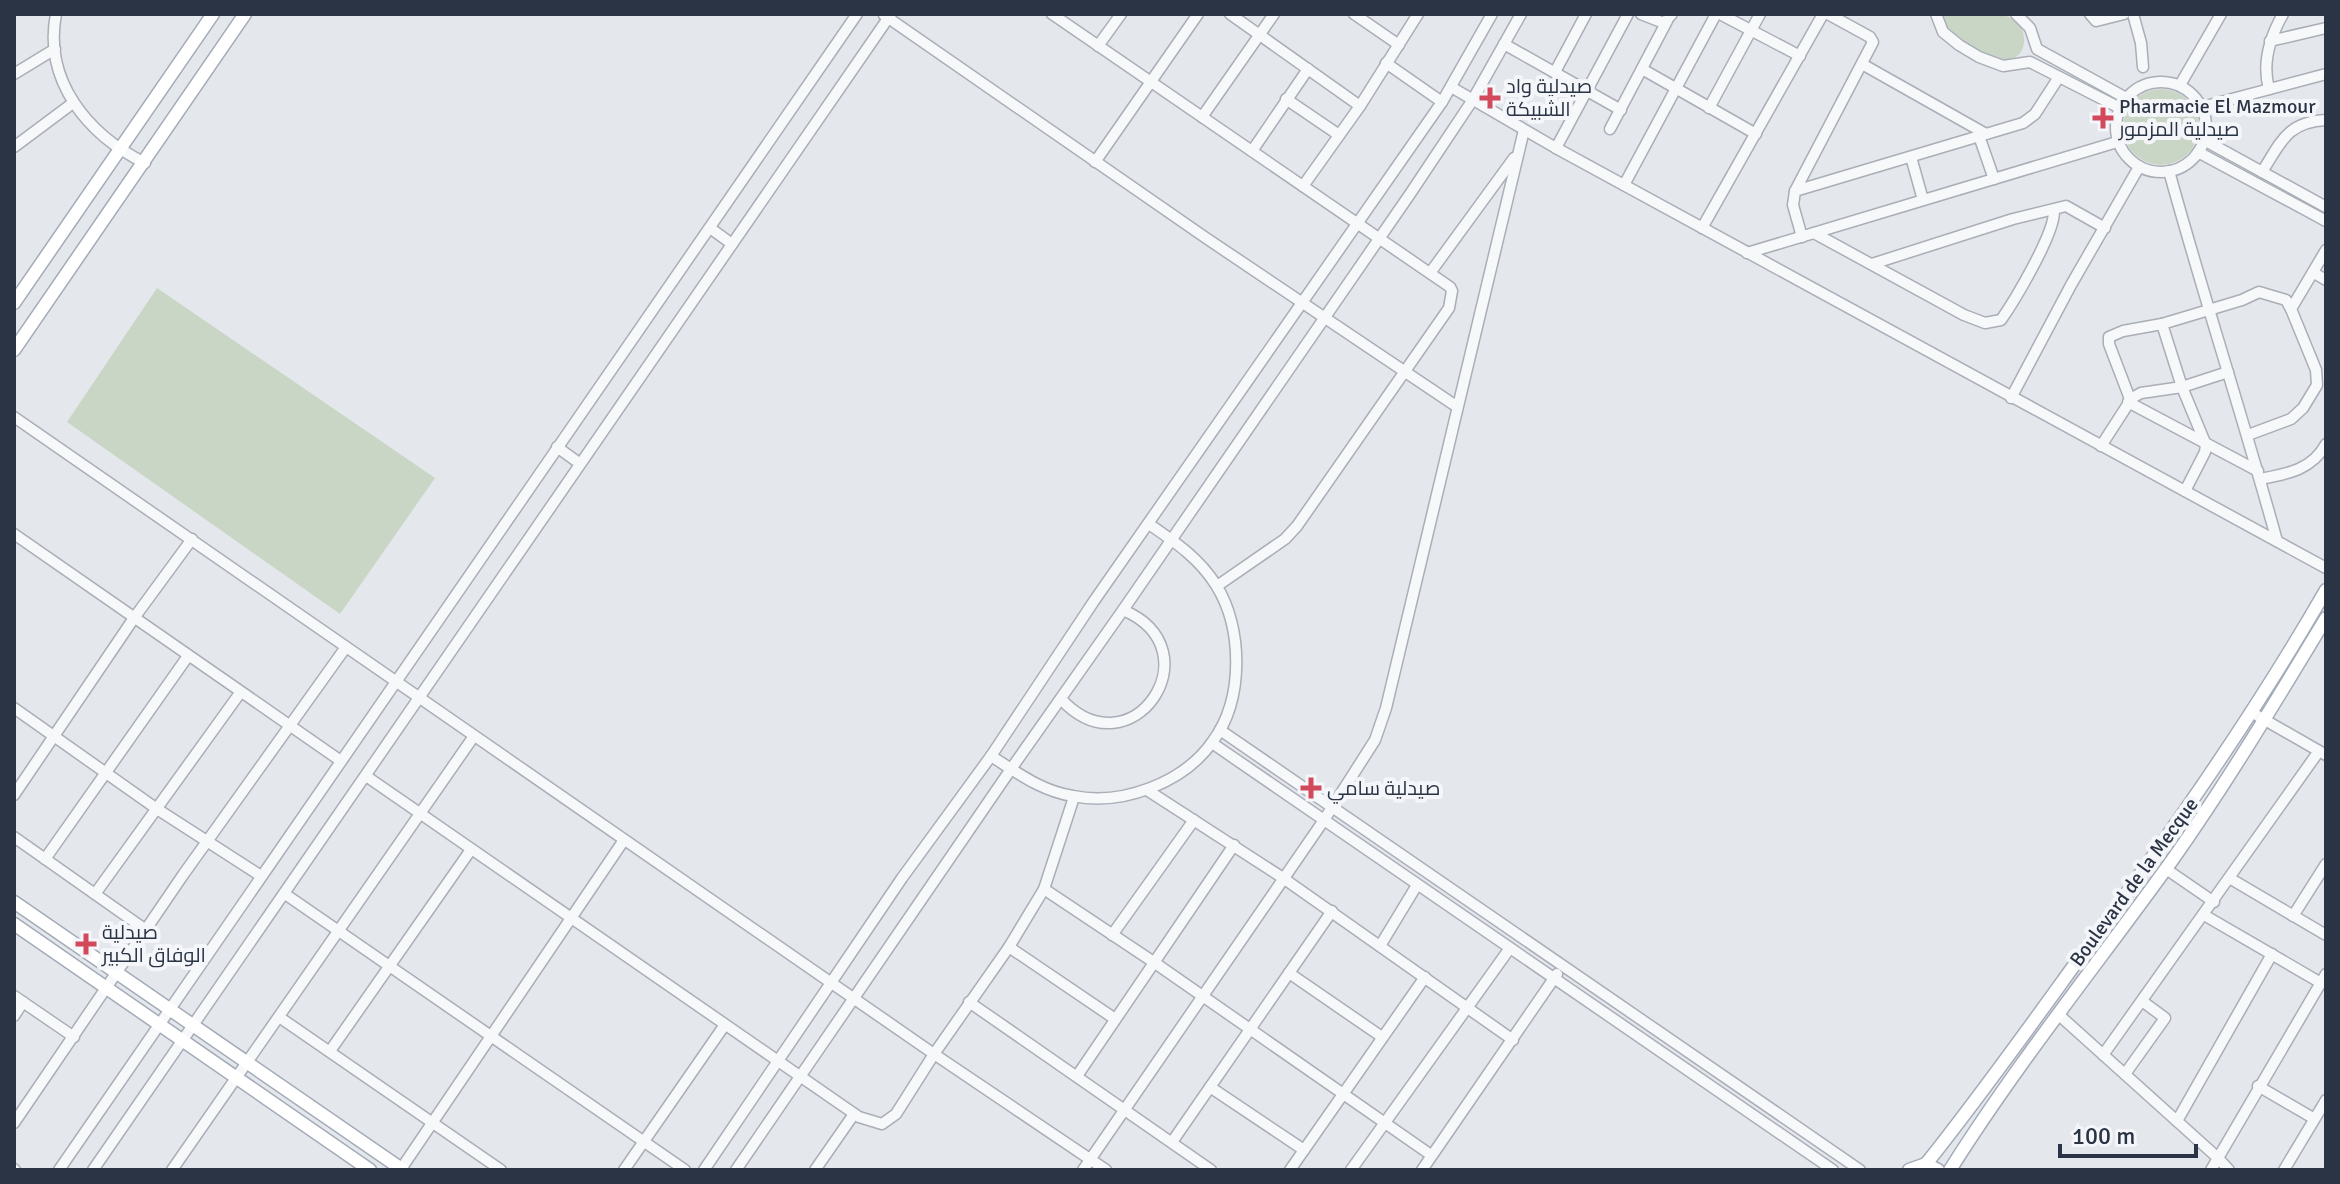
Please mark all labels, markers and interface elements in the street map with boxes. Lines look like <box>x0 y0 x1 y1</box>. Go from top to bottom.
place label: صيدلية واد الشبيكة <box>1506 74 1592 122</box>
marker: صيدلية واد الشبيكة <box>1481 89 1499 107</box>
place label: Pharmacie El Mazmour صيدلية المزمور <box>2118 94 2316 142</box>
marker: Pharmacie El Mazmour صيدلية المزمور <box>2094 109 2112 127</box>
place label: صيدلية سامي <box>1327 776 1440 804</box>
marker: صيدلية سامي <box>1302 779 1320 797</box>
street label: Boulevard de la Mecque <box>2064 793 2204 971</box>
place label: صيدلية الوفاق الكبير <box>101 920 206 968</box>
marker: صيدلية الوفاق الكبير <box>77 935 95 953</box>
scale bar <box>2060 1108 2196 1158</box>
text: 100 m <box>2072 1121 2135 1151</box>

